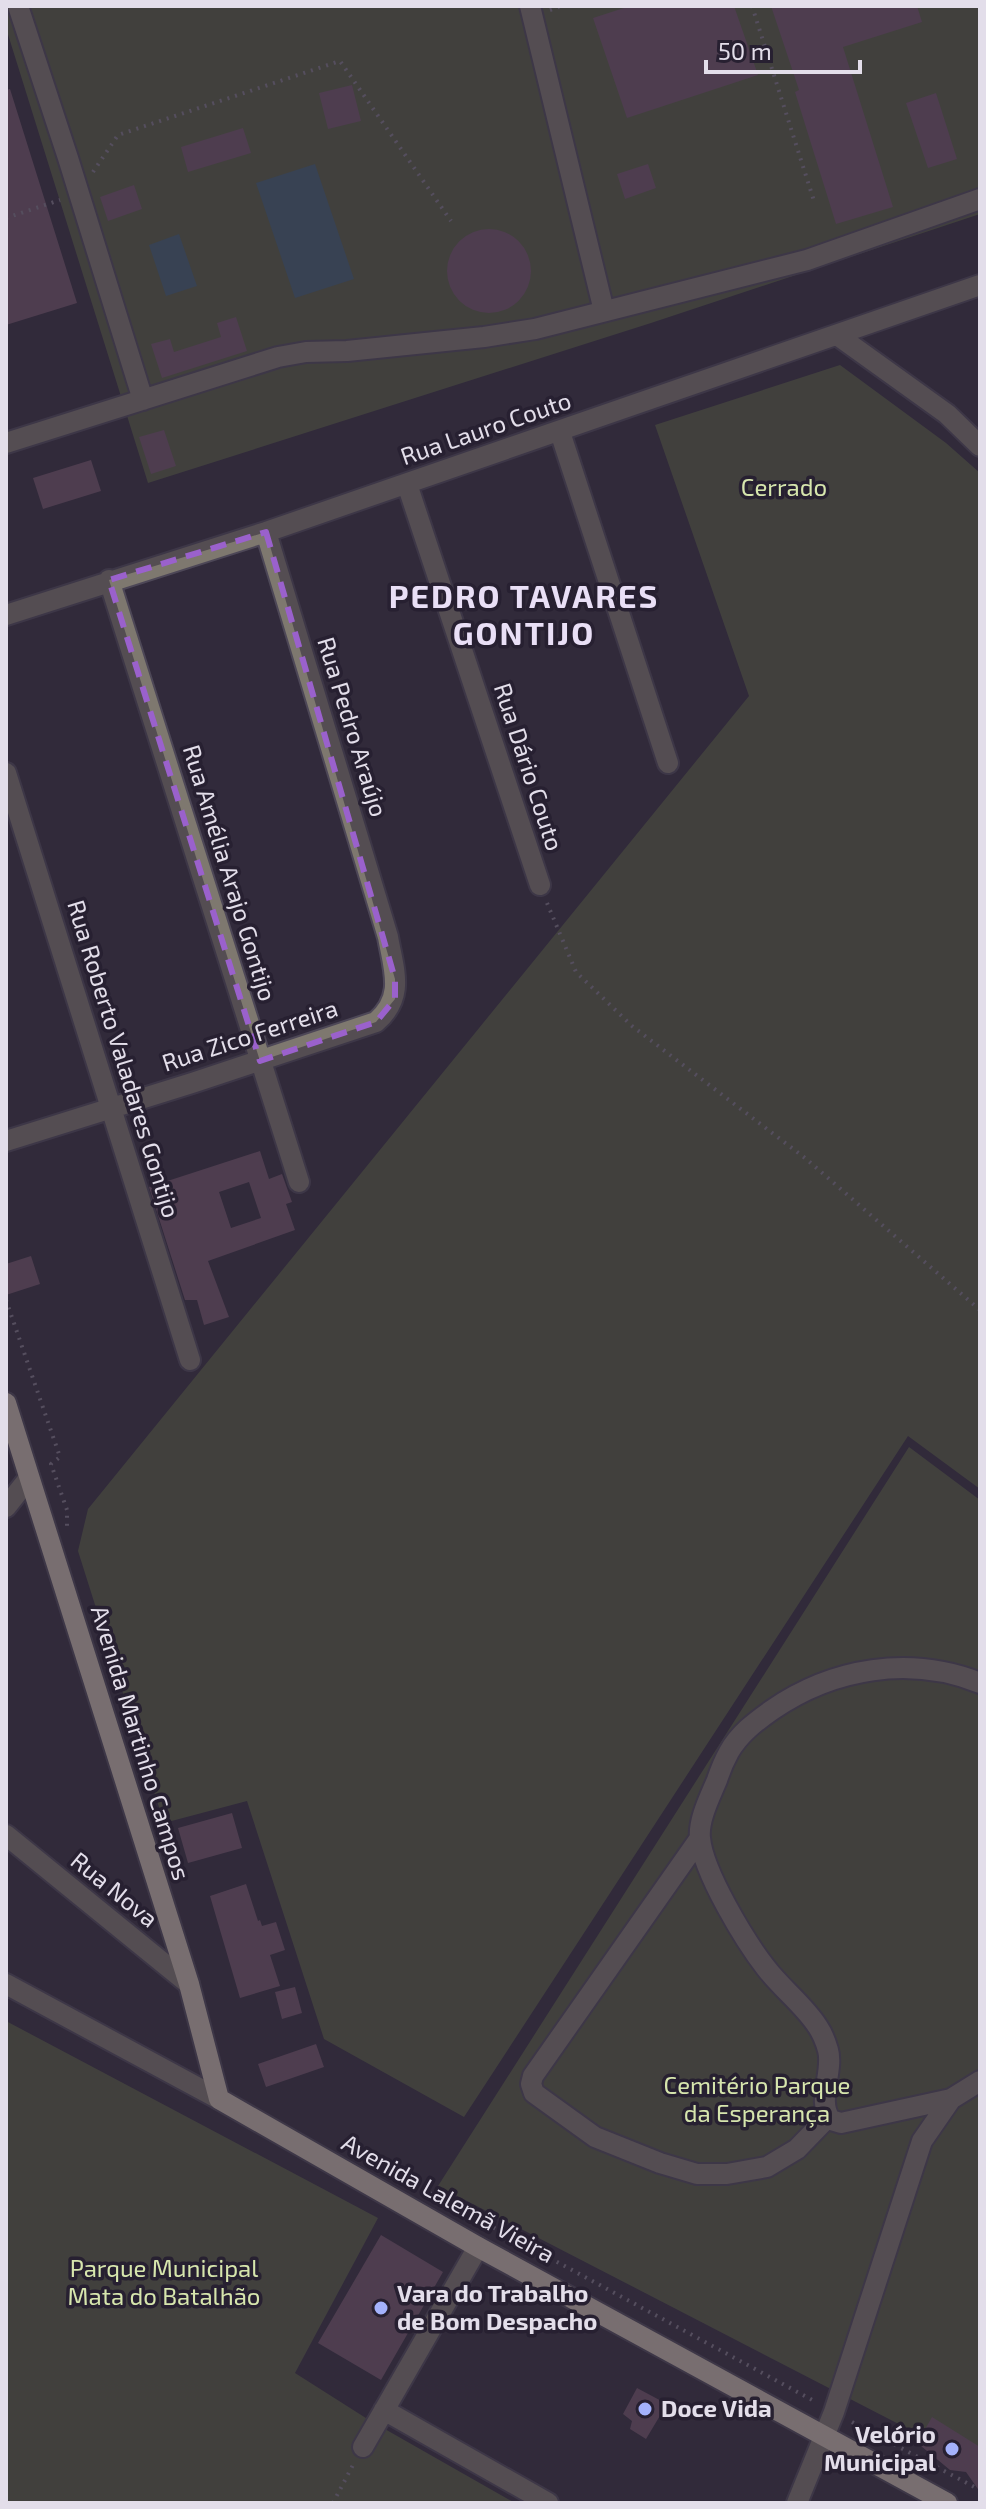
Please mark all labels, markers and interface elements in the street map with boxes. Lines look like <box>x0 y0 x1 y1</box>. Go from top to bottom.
scale bar <box>706 24 860 74</box>
text: 50 m <box>718 36 772 65</box>
street label: Rua Lauro Couto <box>396 385 575 470</box>
park label: Cerrado <box>741 472 827 501</box>
district label: PEDRO TAVARES GONTIJO <box>389 576 659 651</box>
street label: Rua Pedro Araújo <box>312 633 395 820</box>
street label: Rua Dário Couto <box>489 679 570 854</box>
street label: Rua Amélia Arajo Gontijo <box>178 741 283 1004</box>
street label: Rua Roberto Valadares Gontijo <box>62 896 187 1221</box>
street label: Rua Zico Ferreira <box>158 992 341 1077</box>
street label: Avenida Martinho Campos <box>86 1602 197 1883</box>
street label: Rua Nova <box>66 1845 164 1933</box>
park label: Cemitério Parque da Esperança <box>664 2070 850 2128</box>
street label: Avenida Lalemã Vieira <box>337 2127 560 2268</box>
park label: Parque Municipal Mata do Batalhão <box>68 2253 260 2310</box>
place label: Vara do Trabalho de Bom Despacho <box>397 2278 597 2335</box>
marker: Vara do Trabalho de Bom Despacho <box>372 2299 390 2317</box>
place label: Doce Vida <box>661 2393 772 2422</box>
marker: Doce Vida <box>636 2400 654 2418</box>
place label: Velório Municipal <box>824 2419 936 2476</box>
marker: Velório Municipal <box>943 2440 961 2458</box>

